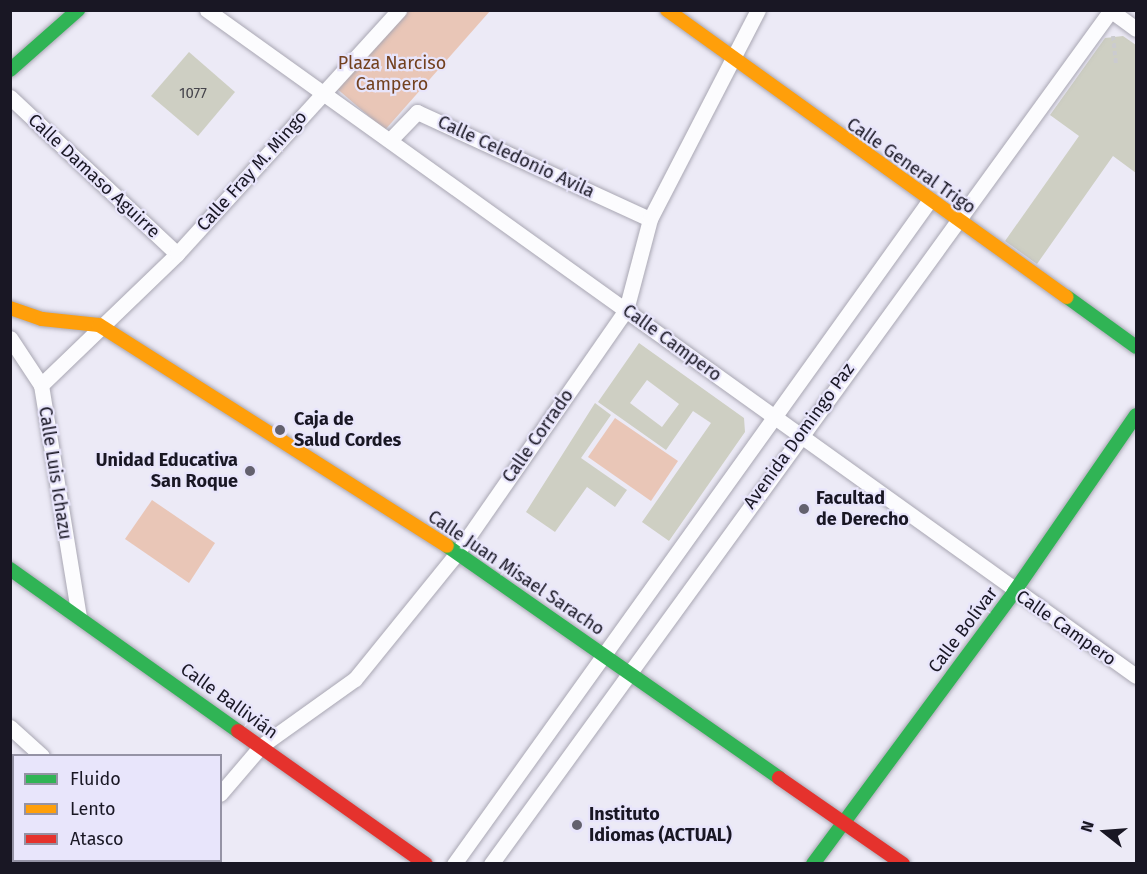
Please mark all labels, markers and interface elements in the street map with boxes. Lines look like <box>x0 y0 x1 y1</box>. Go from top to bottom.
park label: Plaza Narciso Campero <box>338 53 446 96</box>
house number: 1077 <box>179 85 207 103</box>
street label: Calle Fray M. Mingo <box>192 106 312 236</box>
street label: Calle Damaso Aguirre <box>23 109 165 243</box>
street label: Calle Celedonio Avila <box>434 111 598 203</box>
street label: Calle General Trigo <box>842 113 980 219</box>
street label: Calle Campero <box>618 300 726 386</box>
street label: Avenida Domingo Paz <box>739 359 859 513</box>
street label: Calle Corrado <box>498 385 578 487</box>
street label: Calle Luis Ichazu <box>34 405 76 541</box>
place label: Caja de Salud Cordes <box>294 409 401 452</box>
marker: Caja de Salud Cordes <box>271 421 289 439</box>
place label: Unidad Educativa San Roque <box>96 450 238 492</box>
marker: Unidad Educativa San Roque <box>243 464 257 478</box>
place label: Facultad de Derecho <box>816 488 909 530</box>
marker: Facultad de Derecho <box>797 502 811 516</box>
street label: Calle Juan Misael Saracho <box>424 506 608 640</box>
street label: Calle Bolívar <box>924 583 1002 677</box>
street label: Calle Campero <box>1012 586 1120 670</box>
street label: Calle Ballivián <box>176 658 282 744</box>
legend <box>12 754 222 862</box>
text: Fluido <box>70 768 121 790</box>
text: Lento <box>70 798 116 820</box>
north arrow <box>1075 802 1135 862</box>
place label: Instituto Idiomas (ACTUAL) <box>589 804 732 846</box>
marker: Instituto Idiomas (ACTUAL) <box>570 818 584 832</box>
text: N <box>1077 819 1098 834</box>
text: Atasco <box>70 828 123 850</box>

